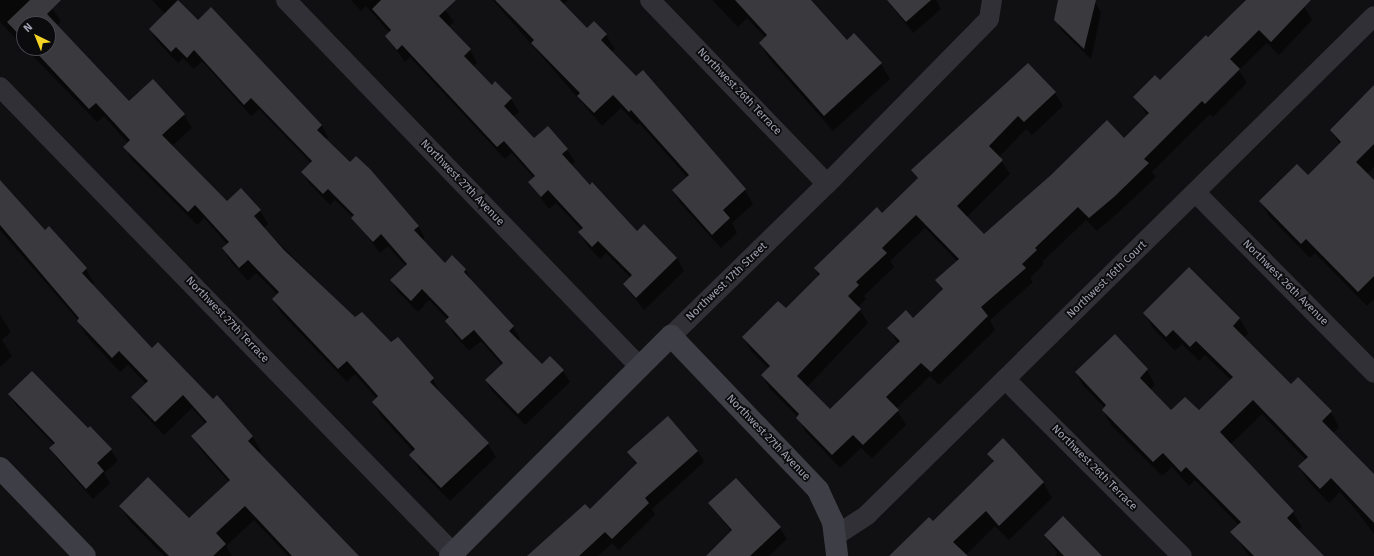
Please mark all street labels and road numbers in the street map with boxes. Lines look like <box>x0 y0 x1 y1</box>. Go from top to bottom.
street label: Northwest 26th Terrace <box>694 46 784 138</box>
street label: Northwest 27th Avenue <box>417 137 507 229</box>
street label: Northwest 26th Avenue <box>1239 237 1331 329</box>
street label: Northwest 16th Court <box>1064 239 1150 321</box>
street label: Northwest 17th Street <box>684 240 770 324</box>
street label: Northwest 27th Terrace <box>183 274 271 366</box>
street label: Northwest 27th Avenue <box>723 392 813 484</box>
street label: Northwest 26th Terrace <box>1049 423 1139 513</box>

